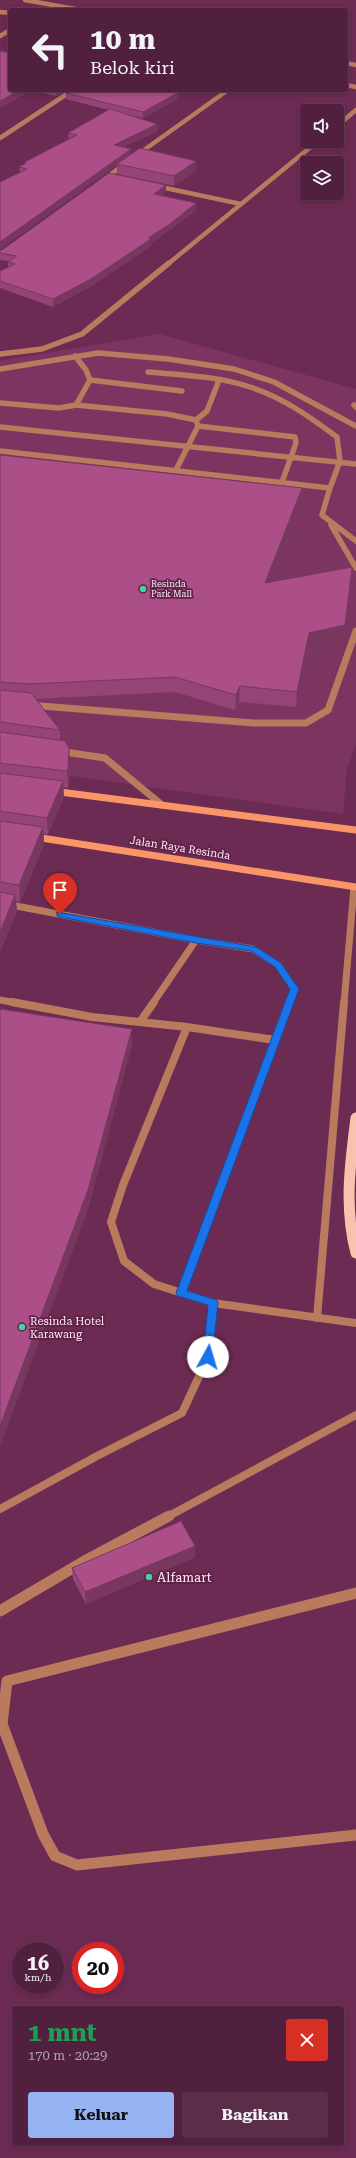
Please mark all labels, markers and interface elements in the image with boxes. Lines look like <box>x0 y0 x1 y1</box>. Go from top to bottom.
text: 10 m <box>90 23 155 56</box>
icon: left <box>24 24 76 76</box>
text: Belok kiri <box>90 57 175 78</box>
map controls <box>300 104 344 200</box>
button: sound <box>300 104 344 148</box>
button: layers <box>300 156 344 200</box>
place label: Resinda Park Mall <box>151 579 192 599</box>
marker: Resinda Park Mall <box>138 584 148 594</box>
street label: Jalan Raya Resinda <box>129 834 231 862</box>
pin <box>43 873 77 914</box>
icon: arrive <box>49 879 71 901</box>
place label: Resinda Hotel Karawang <box>30 1315 105 1341</box>
marker: Resinda Hotel Karawang <box>17 1322 27 1332</box>
position arrow <box>187 1336 229 1378</box>
place label: Alfamart <box>157 1570 212 1585</box>
marker: Alfamart <box>144 1572 154 1582</box>
speed limit sign: 20 <box>72 1942 124 1994</box>
text: 16 <box>27 1951 49 1975</box>
text: km/h <box>25 1972 51 1983</box>
text: 1 mnt <box>28 2019 97 2047</box>
button: close <box>286 2019 328 2061</box>
text: 170 m · 20:29 <box>28 2048 107 2063</box>
button: Keluar <box>28 2092 174 2138</box>
button: Bagikan <box>182 2092 328 2138</box>

